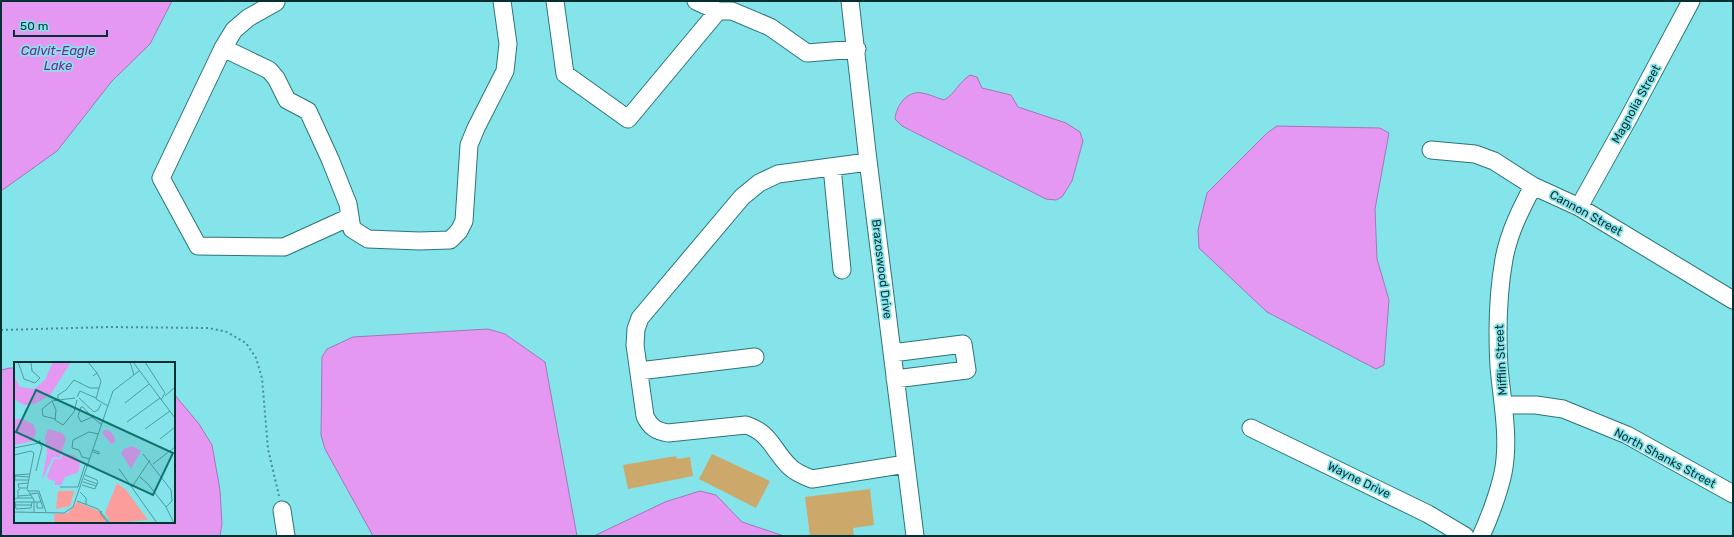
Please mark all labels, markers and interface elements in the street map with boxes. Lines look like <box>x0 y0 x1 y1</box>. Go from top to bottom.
scale bar <box>14 12 107 38</box>
text: 50 m <box>20 19 48 33</box>
water label: Calvit-Eagle Lake <box>21 43 95 73</box>
street label: Magnolia Street <box>1609 62 1663 146</box>
street label: Cannon Street <box>1547 187 1625 239</box>
street label: Brazoswood Drive <box>869 218 895 320</box>
street label: Mifflin Street <box>1492 324 1510 396</box>
inset map <box>14 362 175 523</box>
street label: North Shanks Street <box>1612 425 1719 491</box>
street label: Wayne Drive <box>1325 459 1393 501</box>

